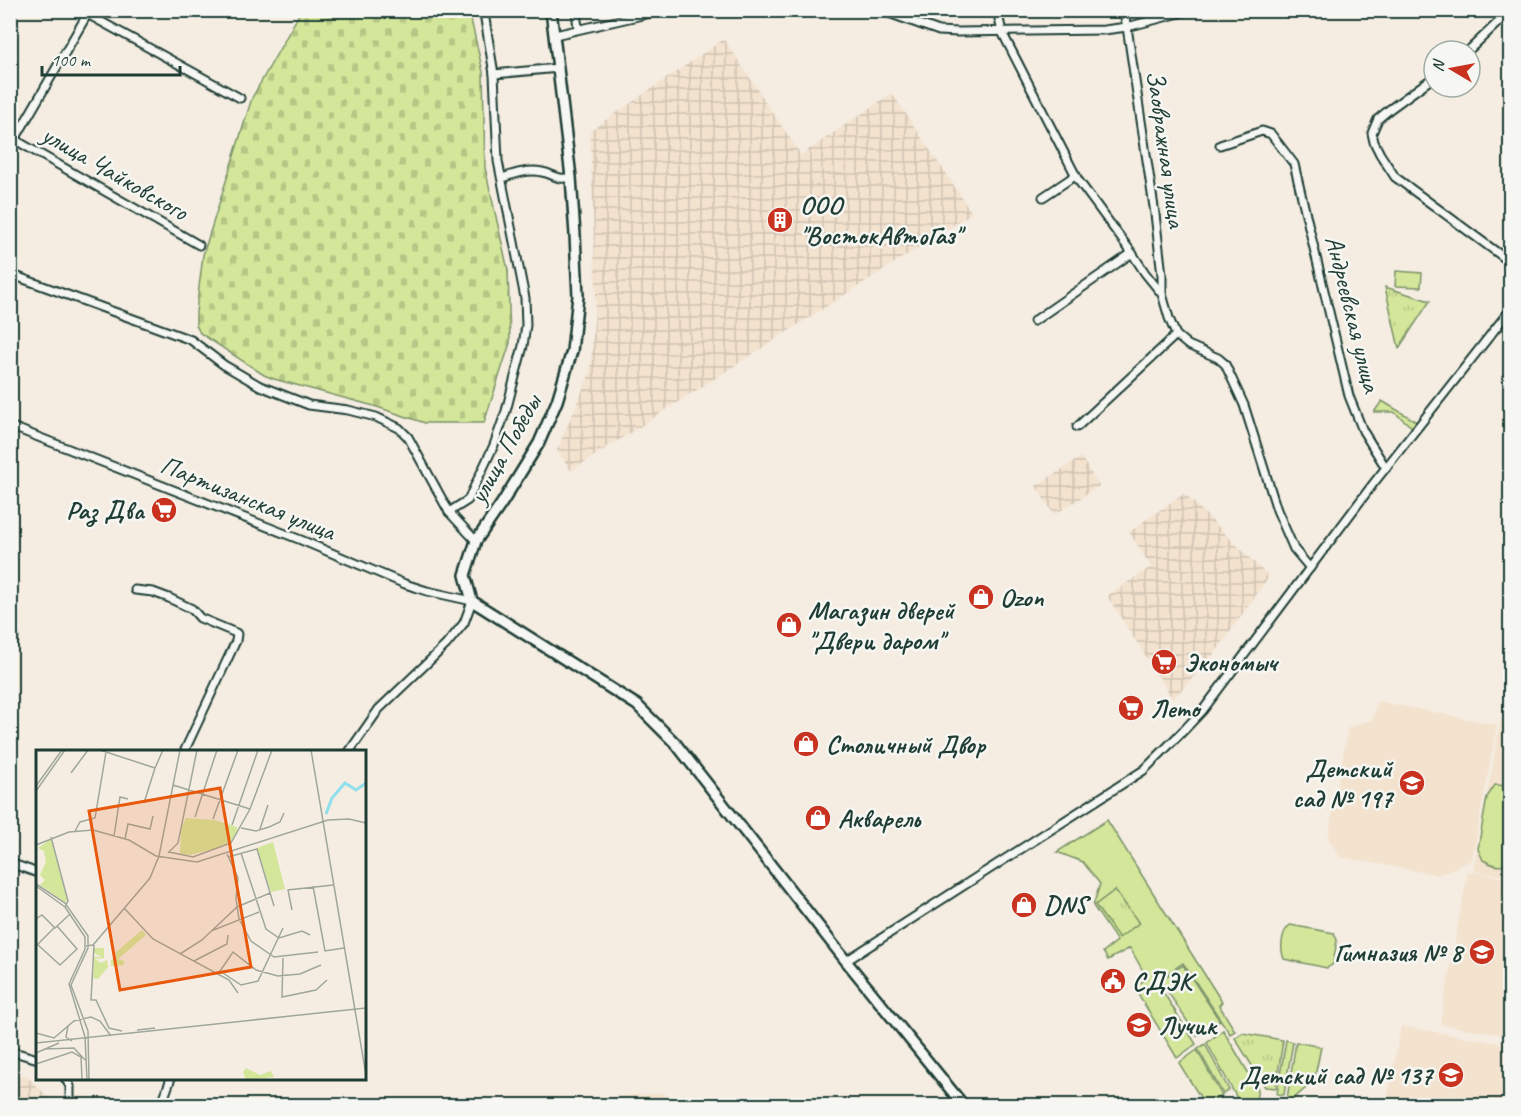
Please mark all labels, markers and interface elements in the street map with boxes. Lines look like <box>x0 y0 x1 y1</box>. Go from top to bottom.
scale bar <box>42 39 180 77</box>
north arrow <box>1422 39 1482 99</box>
text: 100 m <box>51 49 92 71</box>
text: N <box>1428 57 1449 73</box>
street label: Заовражная улица <box>1139 68 1194 231</box>
street label: улица Чайковского <box>34 117 196 229</box>
place label: ООО "ВостокАвтоГаз" <box>800 189 967 252</box>
building icon: ООО "ВостокАвтоГаз" <box>765 205 795 235</box>
street label: Андреевская улица <box>1318 232 1389 397</box>
street label: улица Победы <box>460 387 550 511</box>
street label: Партизанская улица <box>156 448 342 549</box>
place label: Раз Два <box>66 494 146 527</box>
supermarket icon: Раз Два <box>149 495 179 525</box>
place label: Ozon <box>1000 581 1045 614</box>
shop icon: Ozon <box>966 582 996 612</box>
place label: Магазин дверей "Двери даром" <box>808 594 956 657</box>
shop icon: Магазин дверей "Двери даром" <box>774 610 804 640</box>
place label: Экономыч <box>1184 646 1279 679</box>
supermarket icon: Экономыч <box>1149 647 1179 677</box>
place label: Лето <box>1150 692 1202 725</box>
supermarket icon: Лето <box>1116 693 1146 723</box>
place label: Столичный Двор <box>826 728 987 761</box>
shop icon: Столичный Двор <box>791 729 821 759</box>
inset map <box>36 750 366 1080</box>
place label: Детский сад № 197 <box>1293 752 1394 815</box>
school or university icon: Детский сад № 197 <box>1397 768 1427 798</box>
place label: Акварель <box>838 802 922 835</box>
shop icon: Акварель <box>803 803 833 833</box>
place label: DNS <box>1044 889 1091 922</box>
shop icon: DNS <box>1009 890 1039 920</box>
place label: Гимназия № 8 <box>1334 936 1465 969</box>
school or university icon: Гимназия № 8 <box>1467 937 1497 967</box>
place label: СДЭК <box>1132 965 1197 998</box>
public building icon: СДЭК <box>1098 966 1128 996</box>
place label: Лучик <box>1158 1009 1218 1042</box>
school or university icon: Лучик <box>1124 1010 1154 1040</box>
place label: Детский сад № 137 <box>1240 1059 1434 1092</box>
school or university icon: Детский сад № 137 <box>1436 1060 1466 1090</box>

